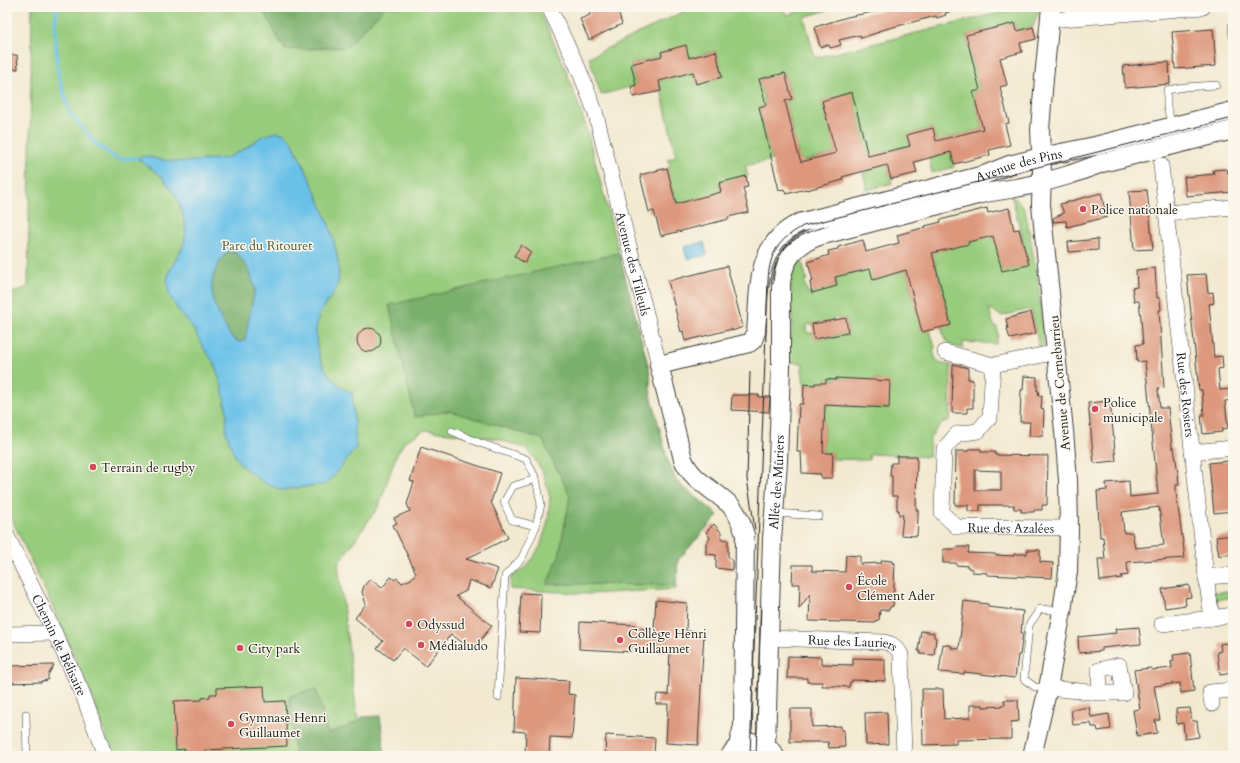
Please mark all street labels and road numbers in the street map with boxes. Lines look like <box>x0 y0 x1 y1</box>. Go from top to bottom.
street label: Avenue des Pins <box>974 145 1064 187</box>
street label: Avenue des Tilleuls <box>611 210 654 318</box>
street label: Avenue de Cornebarrieu <box>1045 315 1075 451</box>
street label: Rue des Rosiers <box>1172 351 1199 438</box>
street label: Allée des Mûriers <box>765 435 789 530</box>
street label: Rue des Azalées <box>968 519 1054 538</box>
street label: Chemin de Bélisaire <box>27 591 91 699</box>
street label: Rue des Lauriers <box>807 631 902 656</box>

